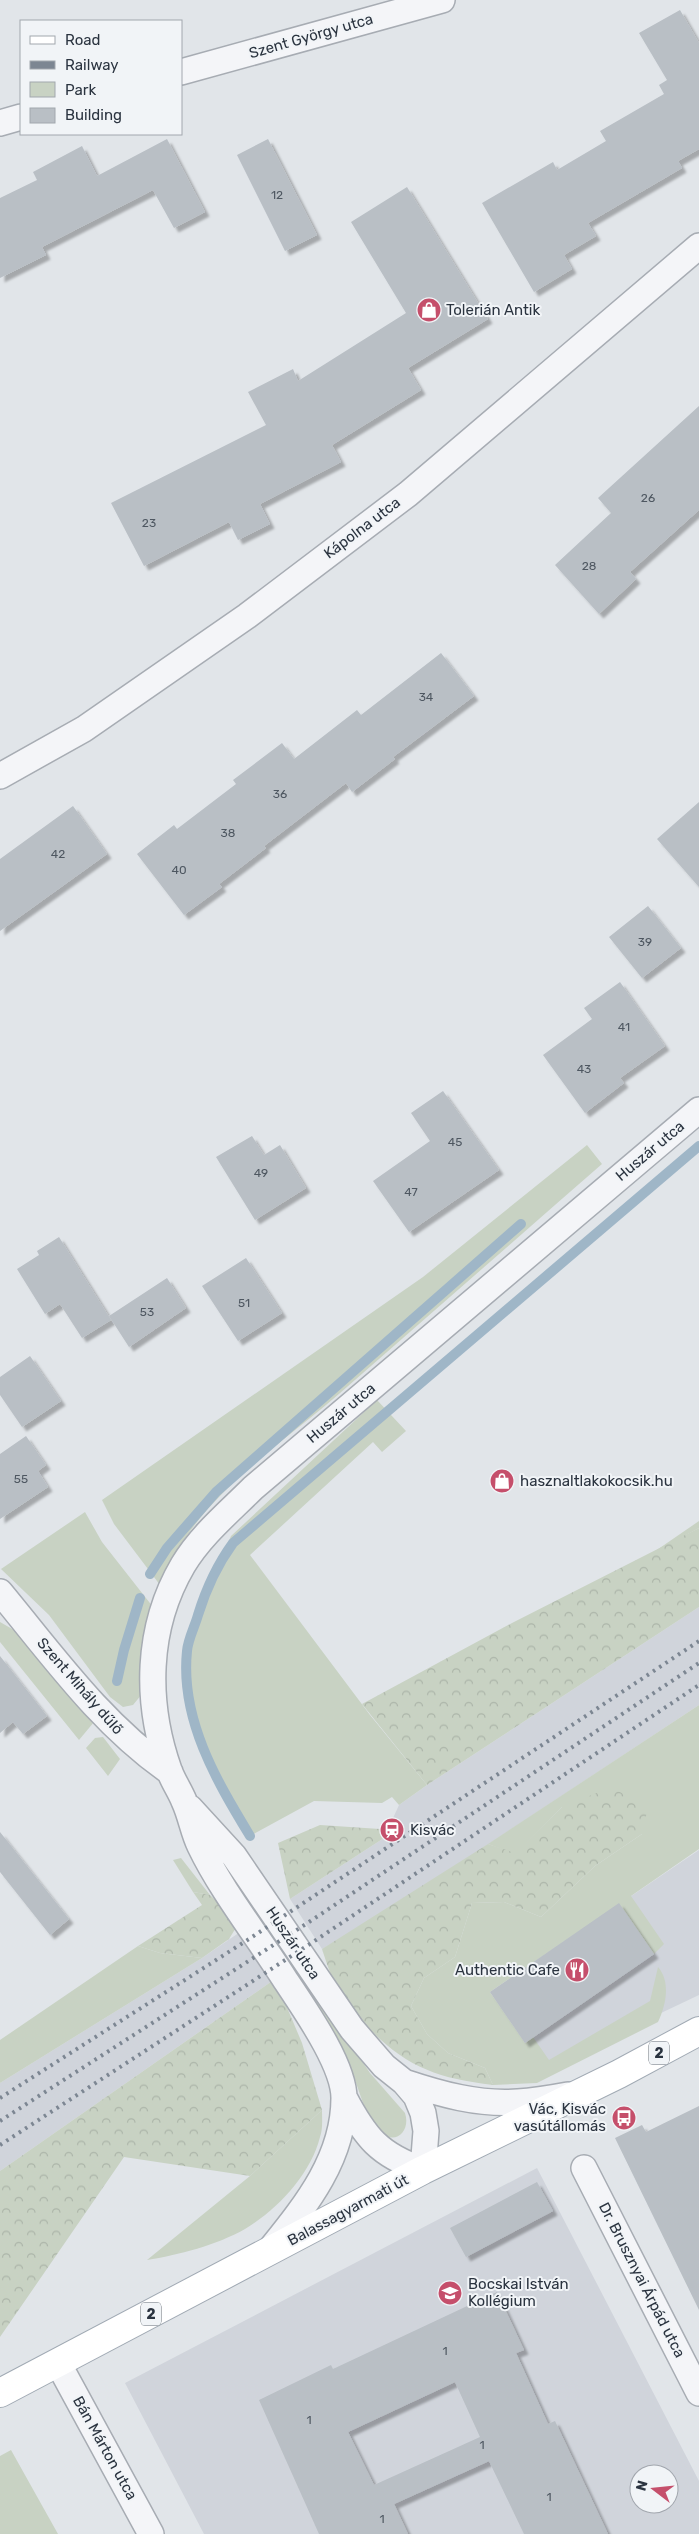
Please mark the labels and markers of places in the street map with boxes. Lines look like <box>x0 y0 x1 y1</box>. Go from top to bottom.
shop icon: Tolerián Antik <box>416 297 442 323</box>
place label: Tolerián Antik <box>446 301 540 319</box>
shop icon: hasznaltlakokocsik.hu <box>489 1468 515 1494</box>
place label: hasznaltlakokocsik.hu <box>520 1472 673 1490</box>
station icon: Kisvác <box>379 1817 405 1843</box>
place label: Kisvác <box>410 1821 455 1839</box>
restaurant icon: Authentic Cafe <box>564 1957 590 1983</box>
place label: Authentic Cafe <box>455 1961 560 1979</box>
place label: Vác, Kisvác vasútállomás <box>514 2100 606 2135</box>
bus stop icon: Vác, Kisvác vasútállomás <box>611 2105 637 2131</box>
place label: Bocskai István Kollégium <box>468 2275 569 2310</box>
school or university icon: Bocskai István Kollégium <box>437 2280 463 2306</box>

